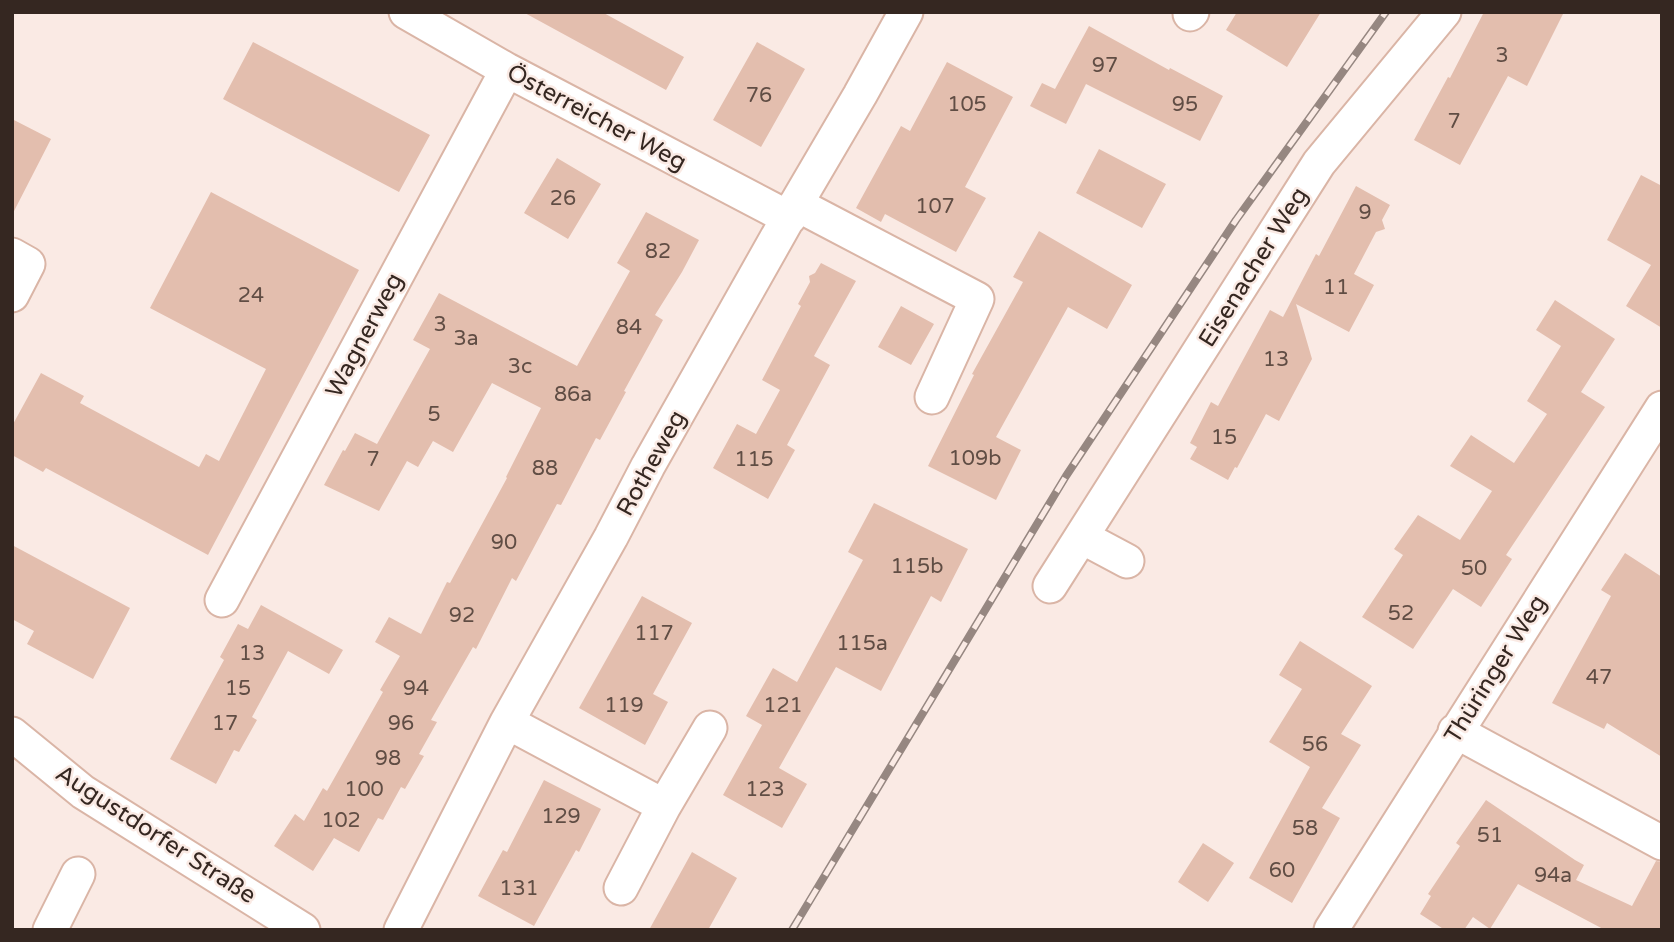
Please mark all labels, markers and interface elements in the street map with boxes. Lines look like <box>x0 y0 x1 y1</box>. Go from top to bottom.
house number: 3 <box>1495 43 1509 68</box>
house number: 97 <box>1092 53 1118 78</box>
street label: Österreicher Weg <box>502 58 692 177</box>
house number: 76 <box>746 83 772 108</box>
house number: 105 <box>947 92 987 117</box>
house number: 95 <box>1172 92 1198 117</box>
house number: 7 <box>1447 109 1461 134</box>
street label: Eisenacher Weg <box>1193 182 1314 352</box>
house number: 26 <box>550 186 576 211</box>
house number: 107 <box>915 194 955 219</box>
house number: 9 <box>1358 200 1372 225</box>
house number: 82 <box>645 239 671 264</box>
street label: Wagnerweg <box>320 268 409 402</box>
house number: 11 <box>1323 275 1349 300</box>
house number: 24 <box>238 283 264 308</box>
house number: 3 <box>433 312 447 337</box>
house number: 84 <box>616 315 642 340</box>
house number: 3a <box>454 326 479 351</box>
house number: 13 <box>1263 347 1289 372</box>
house number: 3c <box>508 354 532 379</box>
house number: 86a <box>554 382 592 407</box>
house number: 5 <box>427 402 441 427</box>
street label: Rotheweg <box>611 405 692 521</box>
house number: 15 <box>1211 425 1237 450</box>
house number: 109b <box>949 446 1001 471</box>
house number: 7 <box>366 447 380 472</box>
house number: 115 <box>734 447 774 472</box>
house number: 88 <box>532 456 558 481</box>
house number: 90 <box>491 530 517 555</box>
house number: 115b <box>891 554 943 579</box>
house number: 50 <box>1461 556 1487 581</box>
street label: Thüringer Weg <box>1438 590 1553 749</box>
house number: 52 <box>1388 601 1414 626</box>
house number: 92 <box>449 603 475 628</box>
house number: 117 <box>634 621 674 646</box>
house number: 115a <box>836 631 888 656</box>
house number: 13 <box>239 641 265 666</box>
house number: 47 <box>1586 665 1612 690</box>
house number: 15 <box>225 676 251 701</box>
house number: 94 <box>403 676 429 701</box>
house number: 119 <box>604 693 644 718</box>
house number: 121 <box>763 693 803 718</box>
house number: 17 <box>212 711 238 736</box>
house number: 96 <box>388 711 414 736</box>
house number: 56 <box>1302 732 1328 757</box>
house number: 98 <box>375 746 401 771</box>
street label: Augustdorfer Straße <box>50 759 261 910</box>
house number: 100 <box>344 777 384 802</box>
house number: 123 <box>745 777 785 802</box>
house number: 129 <box>541 804 581 829</box>
house number: 102 <box>321 808 361 833</box>
house number: 58 <box>1292 816 1318 841</box>
house number: 51 <box>1477 823 1503 848</box>
house number: 60 <box>1269 858 1295 883</box>
house number: 94a <box>1534 863 1572 888</box>
house number: 131 <box>499 876 539 901</box>

